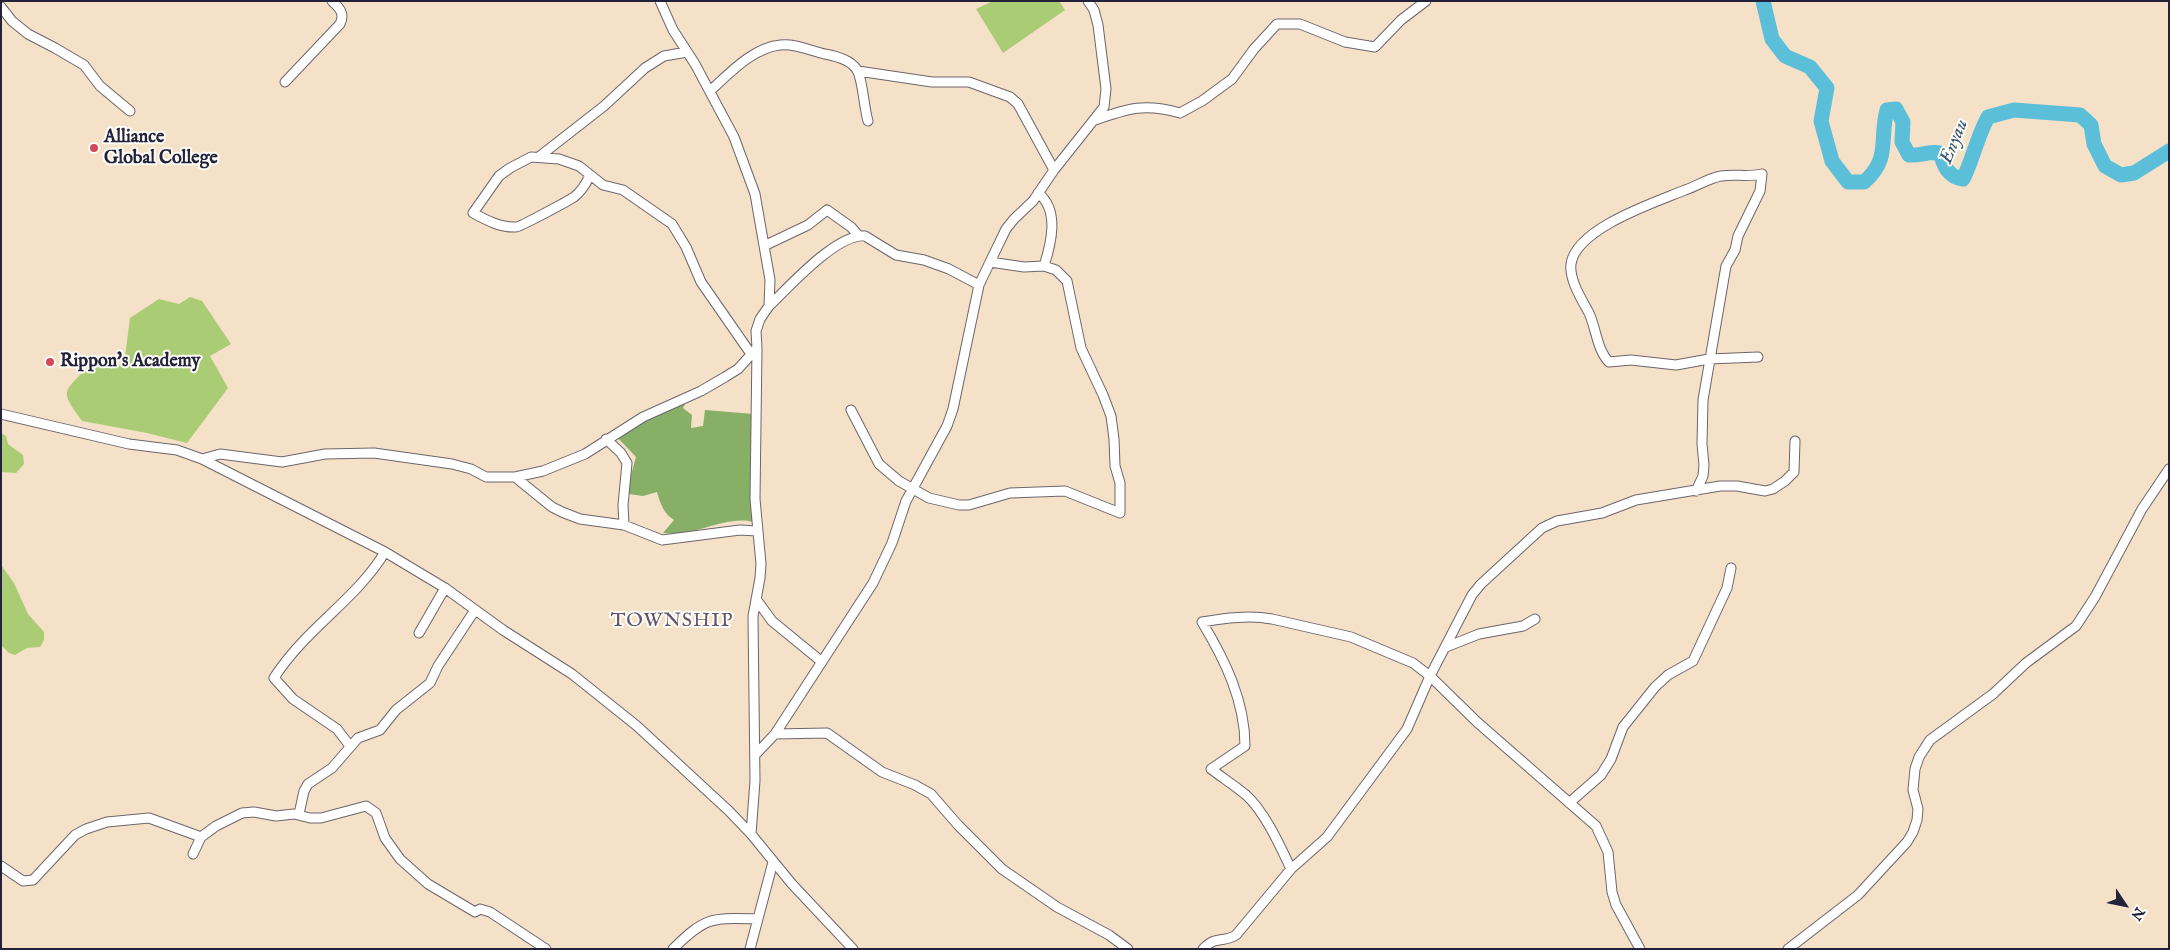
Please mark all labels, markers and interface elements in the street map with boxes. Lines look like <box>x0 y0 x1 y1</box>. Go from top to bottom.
water label: Enyau <box>1936 117 1974 167</box>
place label: Alliance Global College <box>104 127 218 170</box>
marker: Alliance Global College <box>88 142 100 154</box>
place label: Rippon's Academy <box>60 351 200 373</box>
marker: Rippon's Academy <box>44 356 56 368</box>
district label: TOWNSHIP <box>610 610 734 634</box>
north arrow <box>2100 880 2150 930</box>
text: N <box>2127 903 2148 923</box>

